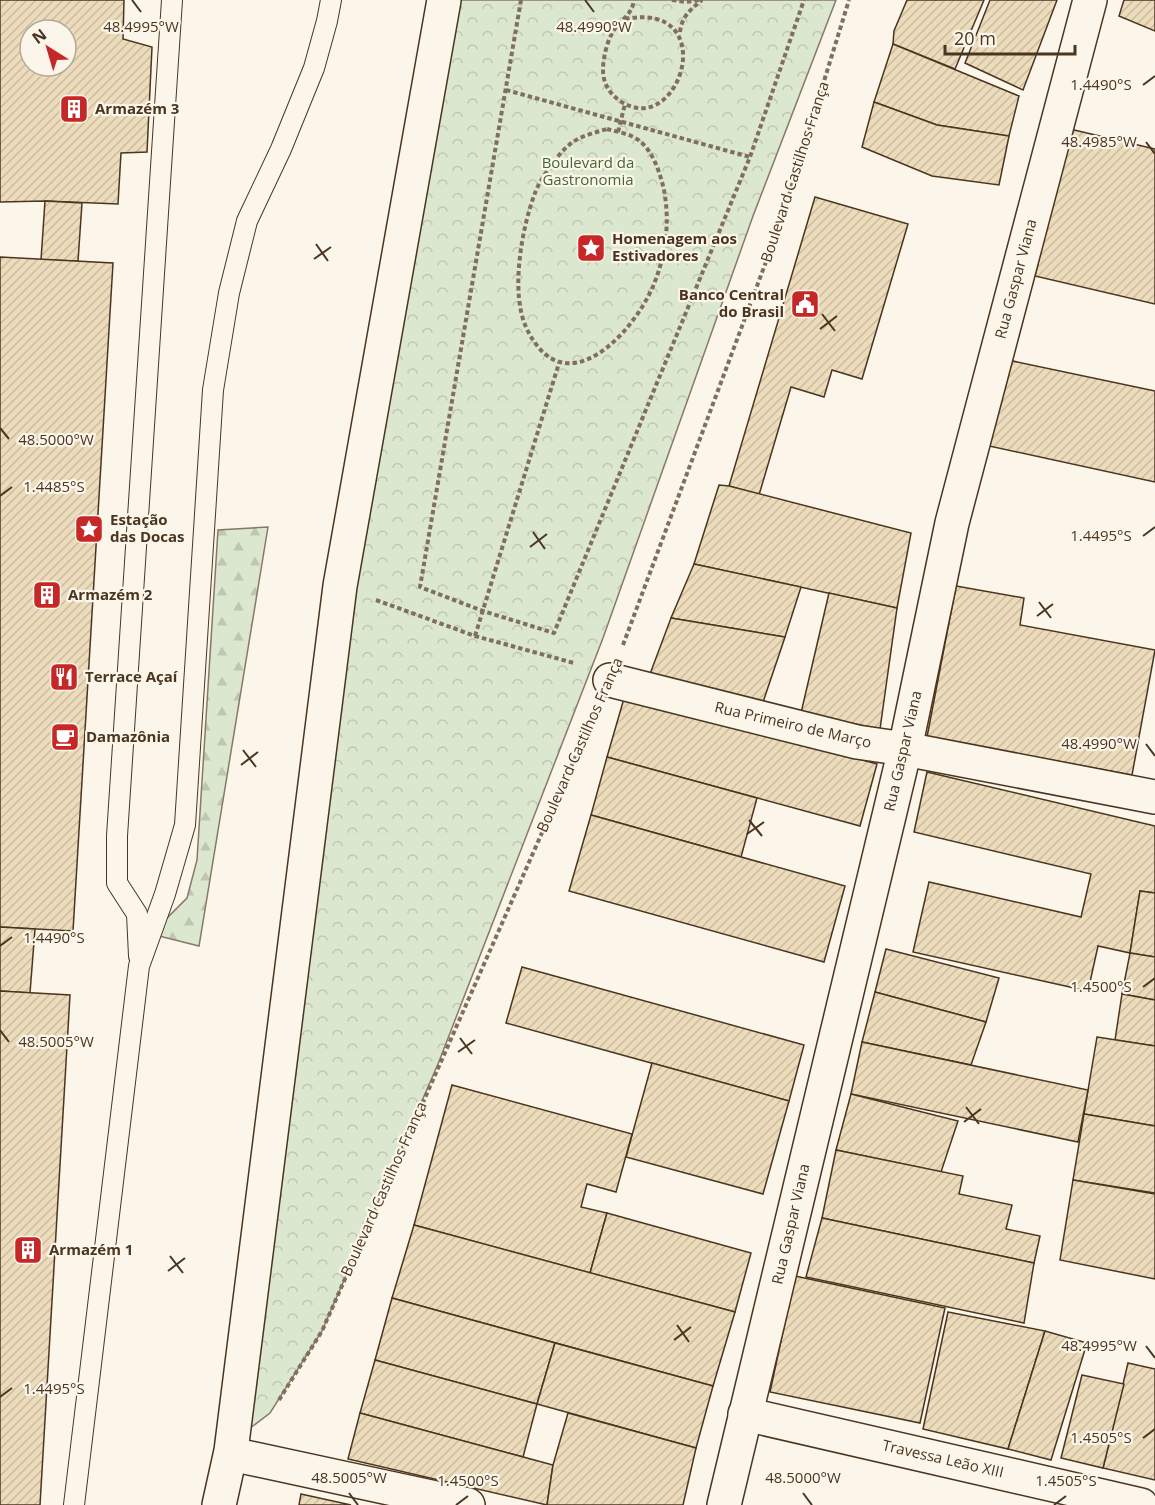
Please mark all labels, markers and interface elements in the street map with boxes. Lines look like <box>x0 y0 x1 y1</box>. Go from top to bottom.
text: 48.4995°W <box>103 16 179 36</box>
text: 48.4990°W <box>556 16 632 36</box>
north arrow <box>18 18 78 78</box>
scale bar <box>945 18 1076 56</box>
text: N <box>27 23 51 49</box>
text: 20 m <box>954 26 996 50</box>
text: 1.4490°S <box>1070 74 1132 94</box>
street label: Boulevard Castilhos França <box>755 79 833 265</box>
building icon: Armazém 3 <box>58 93 90 125</box>
place label: Armazém 3 <box>95 98 179 118</box>
text: 48.4985°W <box>1061 131 1137 151</box>
park label: Boulevard da Gastronomia <box>542 152 634 189</box>
street label: Rua Gaspar Viana <box>989 217 1041 341</box>
place label: Homenagem aos Estivadores <box>612 228 737 265</box>
place icon: Homenagem aos Estivadores <box>575 232 607 264</box>
place label: Banco Central do Brasil <box>679 284 784 321</box>
public building icon: Banco Central do Brasil <box>789 288 821 320</box>
text: 48.5000°W <box>18 429 94 449</box>
text: 1.4485°S <box>23 476 85 496</box>
place label: Estação das Docas <box>110 509 185 546</box>
place icon: Estação das Docas <box>73 513 105 545</box>
text: 1.4495°S <box>1070 525 1132 545</box>
building icon: Armazém 2 <box>31 579 63 611</box>
place label: Armazém 2 <box>68 584 153 604</box>
street label: Boulevard Castilhos França <box>531 654 627 835</box>
restaurant icon: Terrace Açaí <box>48 661 80 693</box>
place label: Terrace Açaí <box>85 666 179 686</box>
street label: Rua Gaspar Viana <box>878 688 926 813</box>
street label: Rua Primeiro de Março <box>713 696 874 752</box>
cafe icon: Damazônia <box>49 721 81 753</box>
place label: Damazônia <box>86 726 170 746</box>
text: 48.4990°W <box>1061 733 1137 753</box>
text: 1.4490°S <box>23 927 85 947</box>
text: 1.4500°S <box>1070 976 1132 996</box>
text: 48.5005°W <box>18 1031 94 1051</box>
street label: Boulevard Castilhos França <box>335 1098 431 1279</box>
street label: Rua Gaspar Viana <box>766 1161 814 1286</box>
building icon: Armazém 1 <box>12 1234 44 1266</box>
place label: Armazém 1 <box>49 1239 133 1259</box>
text: 48.4995°W <box>1061 1335 1137 1355</box>
text: 1.4495°S <box>23 1378 85 1398</box>
text: 1.4505°S <box>1070 1427 1132 1447</box>
street label: Travessa Leão XIII <box>881 1434 1006 1482</box>
text: 48.5005°W <box>311 1467 387 1487</box>
text: 48.5000°W <box>765 1467 841 1487</box>
text: 1.4500°S <box>437 1470 499 1490</box>
text: 1.4505°S <box>1035 1470 1097 1490</box>

